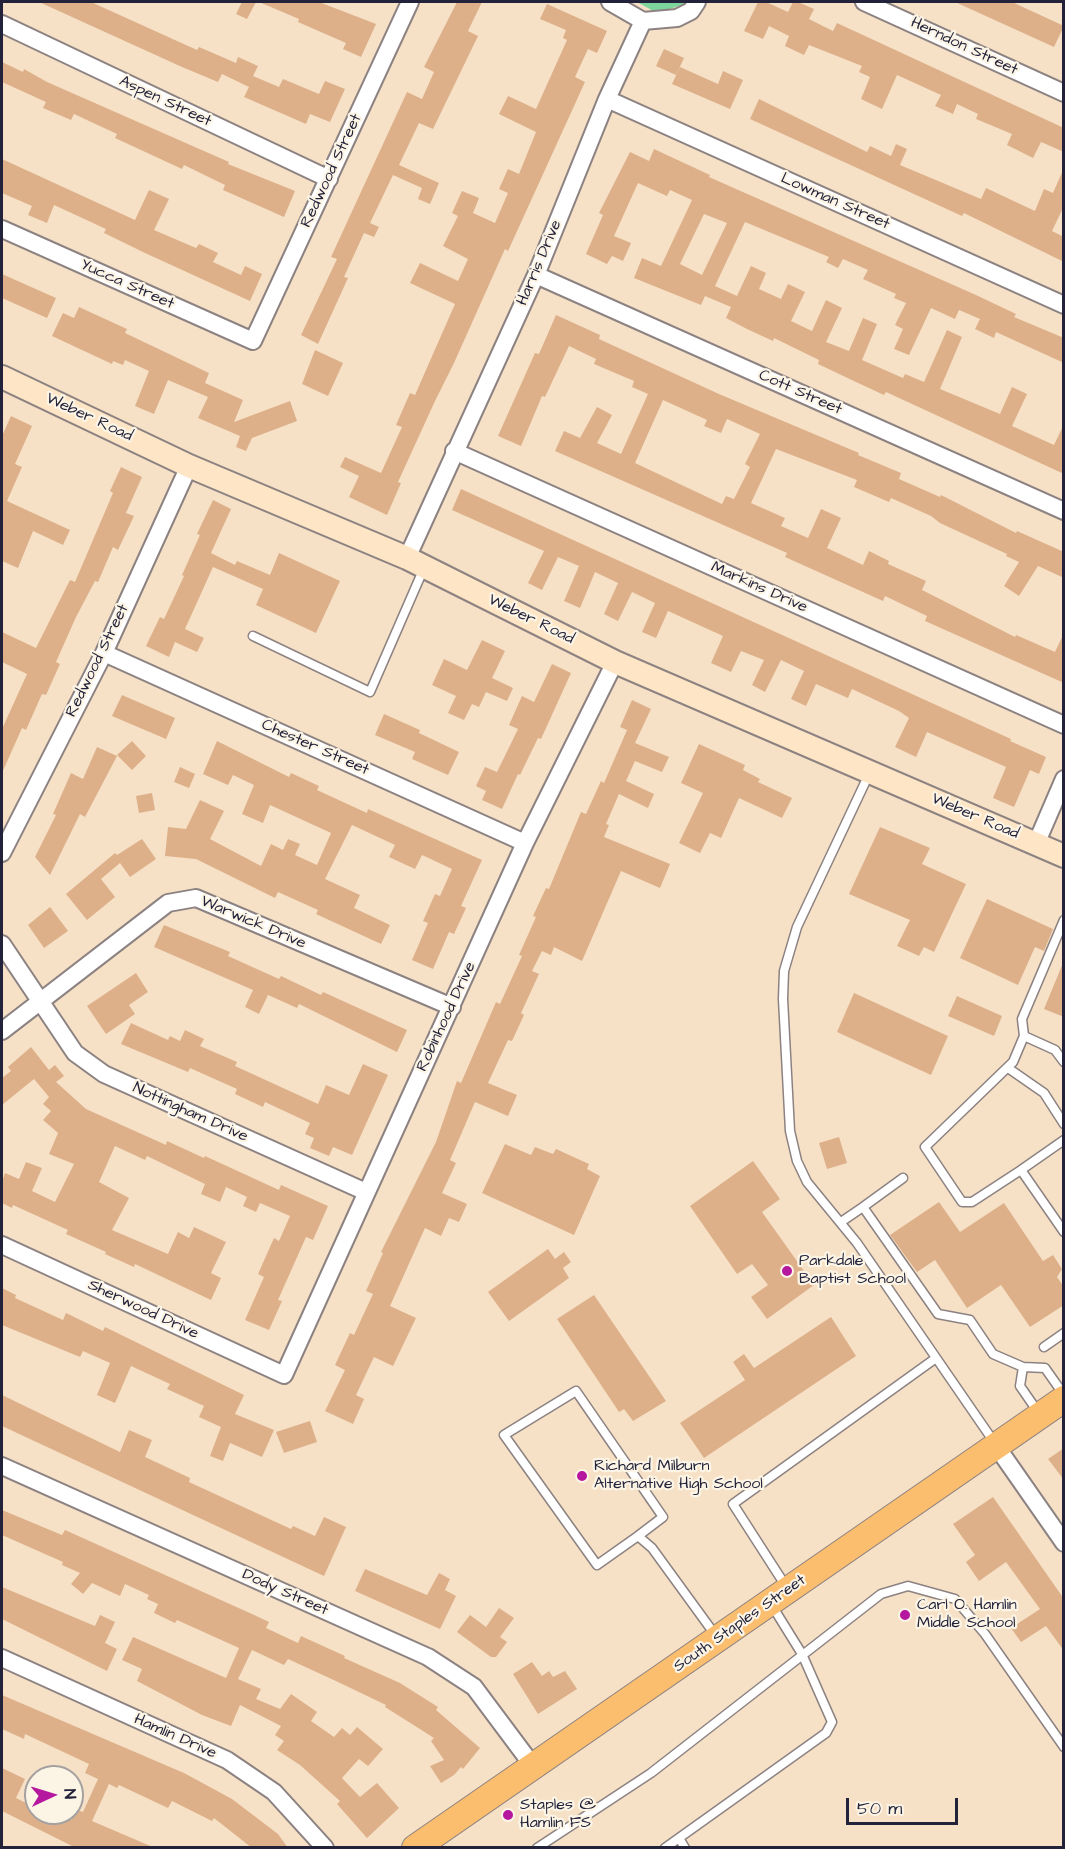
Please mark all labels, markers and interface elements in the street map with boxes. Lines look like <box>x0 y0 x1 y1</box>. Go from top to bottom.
street label: Herndon Street <box>907 14 1021 80</box>
street label: Aspen Street <box>116 72 214 132</box>
street label: Redwood Street <box>297 111 367 231</box>
street label: Lowman Street <box>777 169 893 235</box>
street label: Harris Drive <box>513 217 567 309</box>
street label: Yucca Street <box>77 256 177 314</box>
street label: Cott Street <box>755 366 845 420</box>
street label: Weber Road <box>43 390 135 446</box>
street label: Markins Drive <box>708 558 810 618</box>
street label: Weber Road <box>485 591 577 649</box>
street label: Redwood Street <box>62 601 134 721</box>
street label: Chester Street <box>258 716 372 780</box>
street label: Weber Road <box>928 790 1022 844</box>
street label: Warwick Drive <box>198 892 308 954</box>
street label: Robinhood Drive <box>413 959 481 1075</box>
street label: Nottingham Drive <box>129 1079 251 1147</box>
place label: Parkdale Baptist School <box>799 1252 906 1290</box>
marker: Parkdale Baptist School <box>780 1264 794 1278</box>
street label: Sherwood Drive <box>85 1276 201 1344</box>
place label: Richard Milburn Alternative High School <box>594 1457 763 1495</box>
marker: Richard Milburn Alternative High School <box>575 1469 589 1483</box>
street label: Dody Street <box>239 1565 331 1621</box>
street label: South Staples Street <box>670 1571 810 1677</box>
place label: Carl O. Hamlin Middle School <box>917 1596 1017 1634</box>
marker: Carl O. Hamlin Middle School <box>898 1608 912 1622</box>
street label: Hamlin Drive <box>131 1710 219 1764</box>
north arrow <box>24 1765 84 1825</box>
scale bar <box>849 1786 962 1824</box>
text: N <box>59 1788 81 1800</box>
place label: Staples @ Hamlin FS <box>520 1796 596 1834</box>
text: 50 m <box>857 1796 902 1821</box>
marker: Staples @ Hamlin FS <box>501 1808 515 1822</box>

